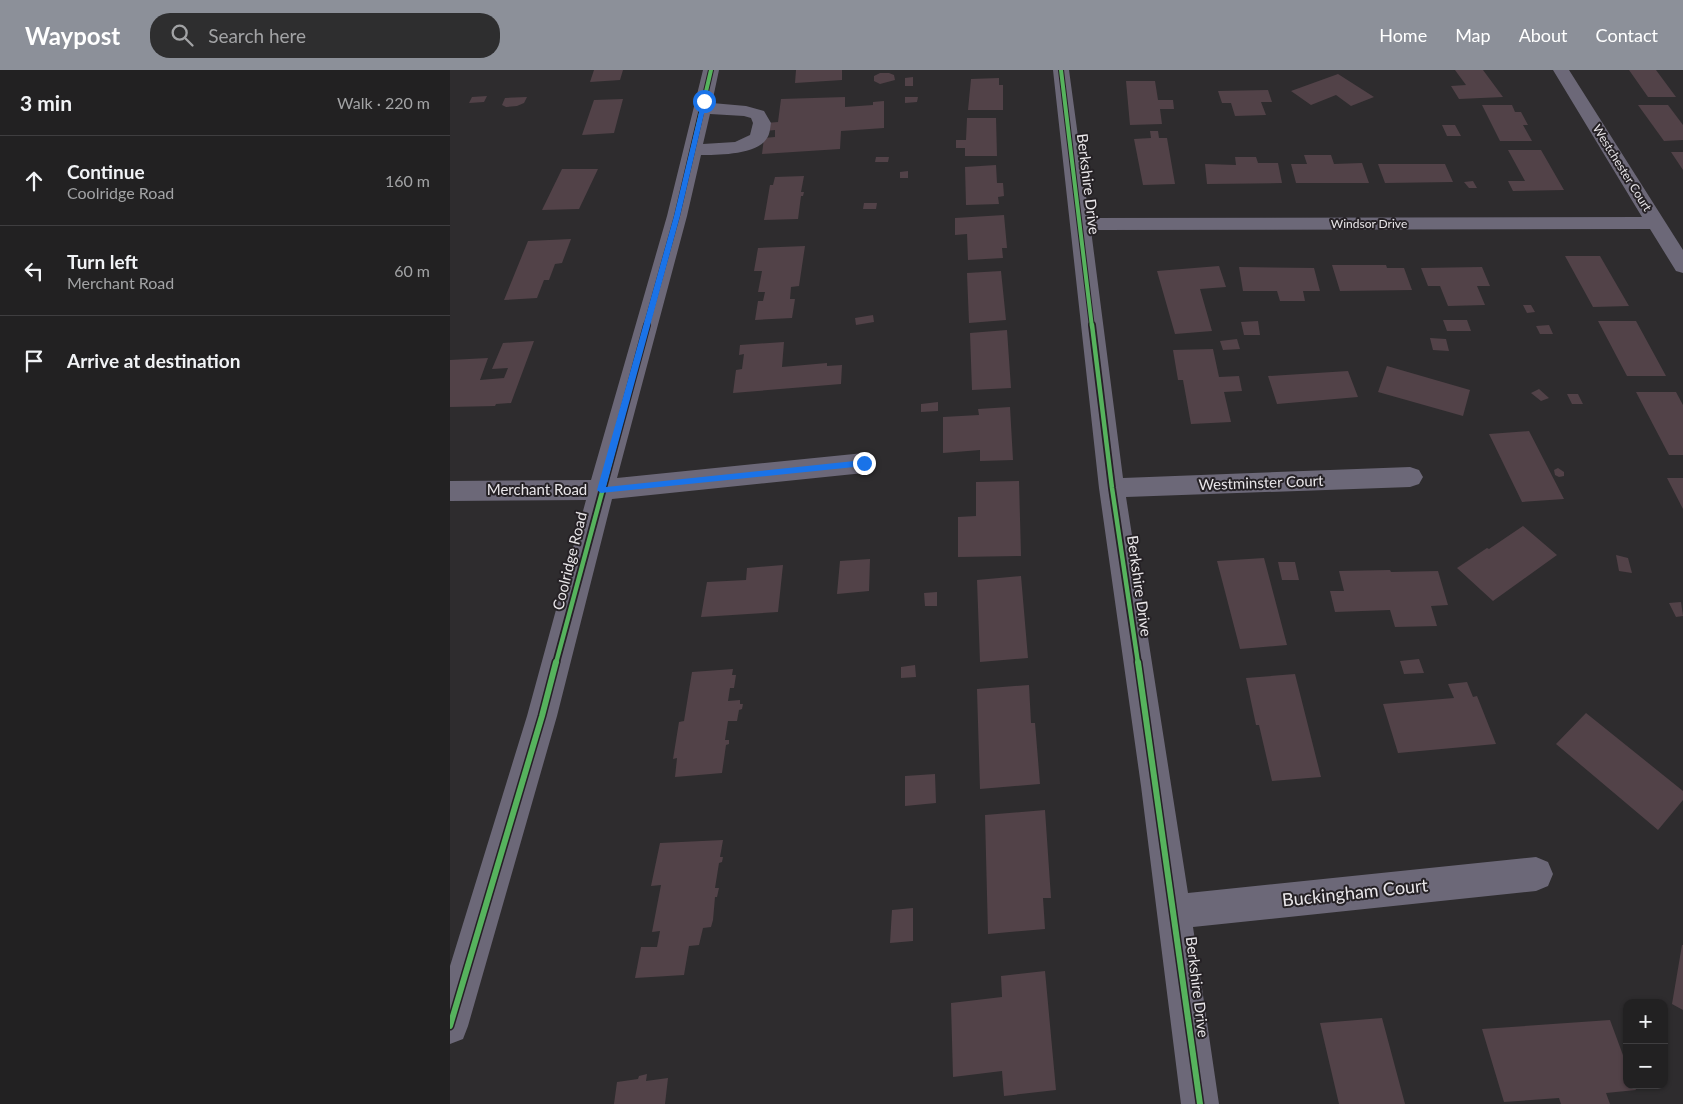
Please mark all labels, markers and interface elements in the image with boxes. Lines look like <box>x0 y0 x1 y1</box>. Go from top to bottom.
search box <box>150 13 500 58</box>
text: Waypost <box>25 21 120 50</box>
icon: search <box>168 21 196 49</box>
text: Search here <box>208 24 306 47</box>
text: Home <box>1379 24 1427 46</box>
text: Map <box>1455 24 1491 46</box>
text: About <box>1519 24 1568 46</box>
text: Contact <box>1596 24 1658 46</box>
text: 3 min <box>20 90 72 115</box>
route start <box>693 90 716 113</box>
text: Walk · 220 m <box>337 93 430 112</box>
street label: Westchester Court <box>1590 122 1655 214</box>
street label: Berkshire Drive <box>1074 132 1104 236</box>
text: Continue <box>67 160 145 183</box>
icon: ahead <box>20 167 48 195</box>
text: 160 m <box>385 171 430 190</box>
text: Coolridge Road <box>67 183 174 202</box>
street label: Windsor Drive <box>1331 216 1407 231</box>
text: Turn left <box>67 250 138 273</box>
icon: left <box>20 257 48 285</box>
text: 60 m <box>394 261 430 280</box>
text: Merchant Road <box>67 273 174 292</box>
icon: arrive <box>20 347 48 375</box>
text: Arrive at destination <box>67 349 240 372</box>
route end <box>853 452 876 475</box>
street label: Westminster Court <box>1198 471 1324 493</box>
street label: Merchant Road <box>487 480 587 498</box>
street label: Coolridge Road <box>548 510 590 612</box>
street label: Berkshire Drive <box>1124 534 1156 638</box>
street label: Buckingham Court <box>1281 873 1429 911</box>
street label: Berkshire Drive <box>1183 935 1213 1039</box>
map controls <box>1623 999 1668 1089</box>
button: + <box>1623 999 1668 1044</box>
button: − <box>1623 1044 1668 1089</box>

